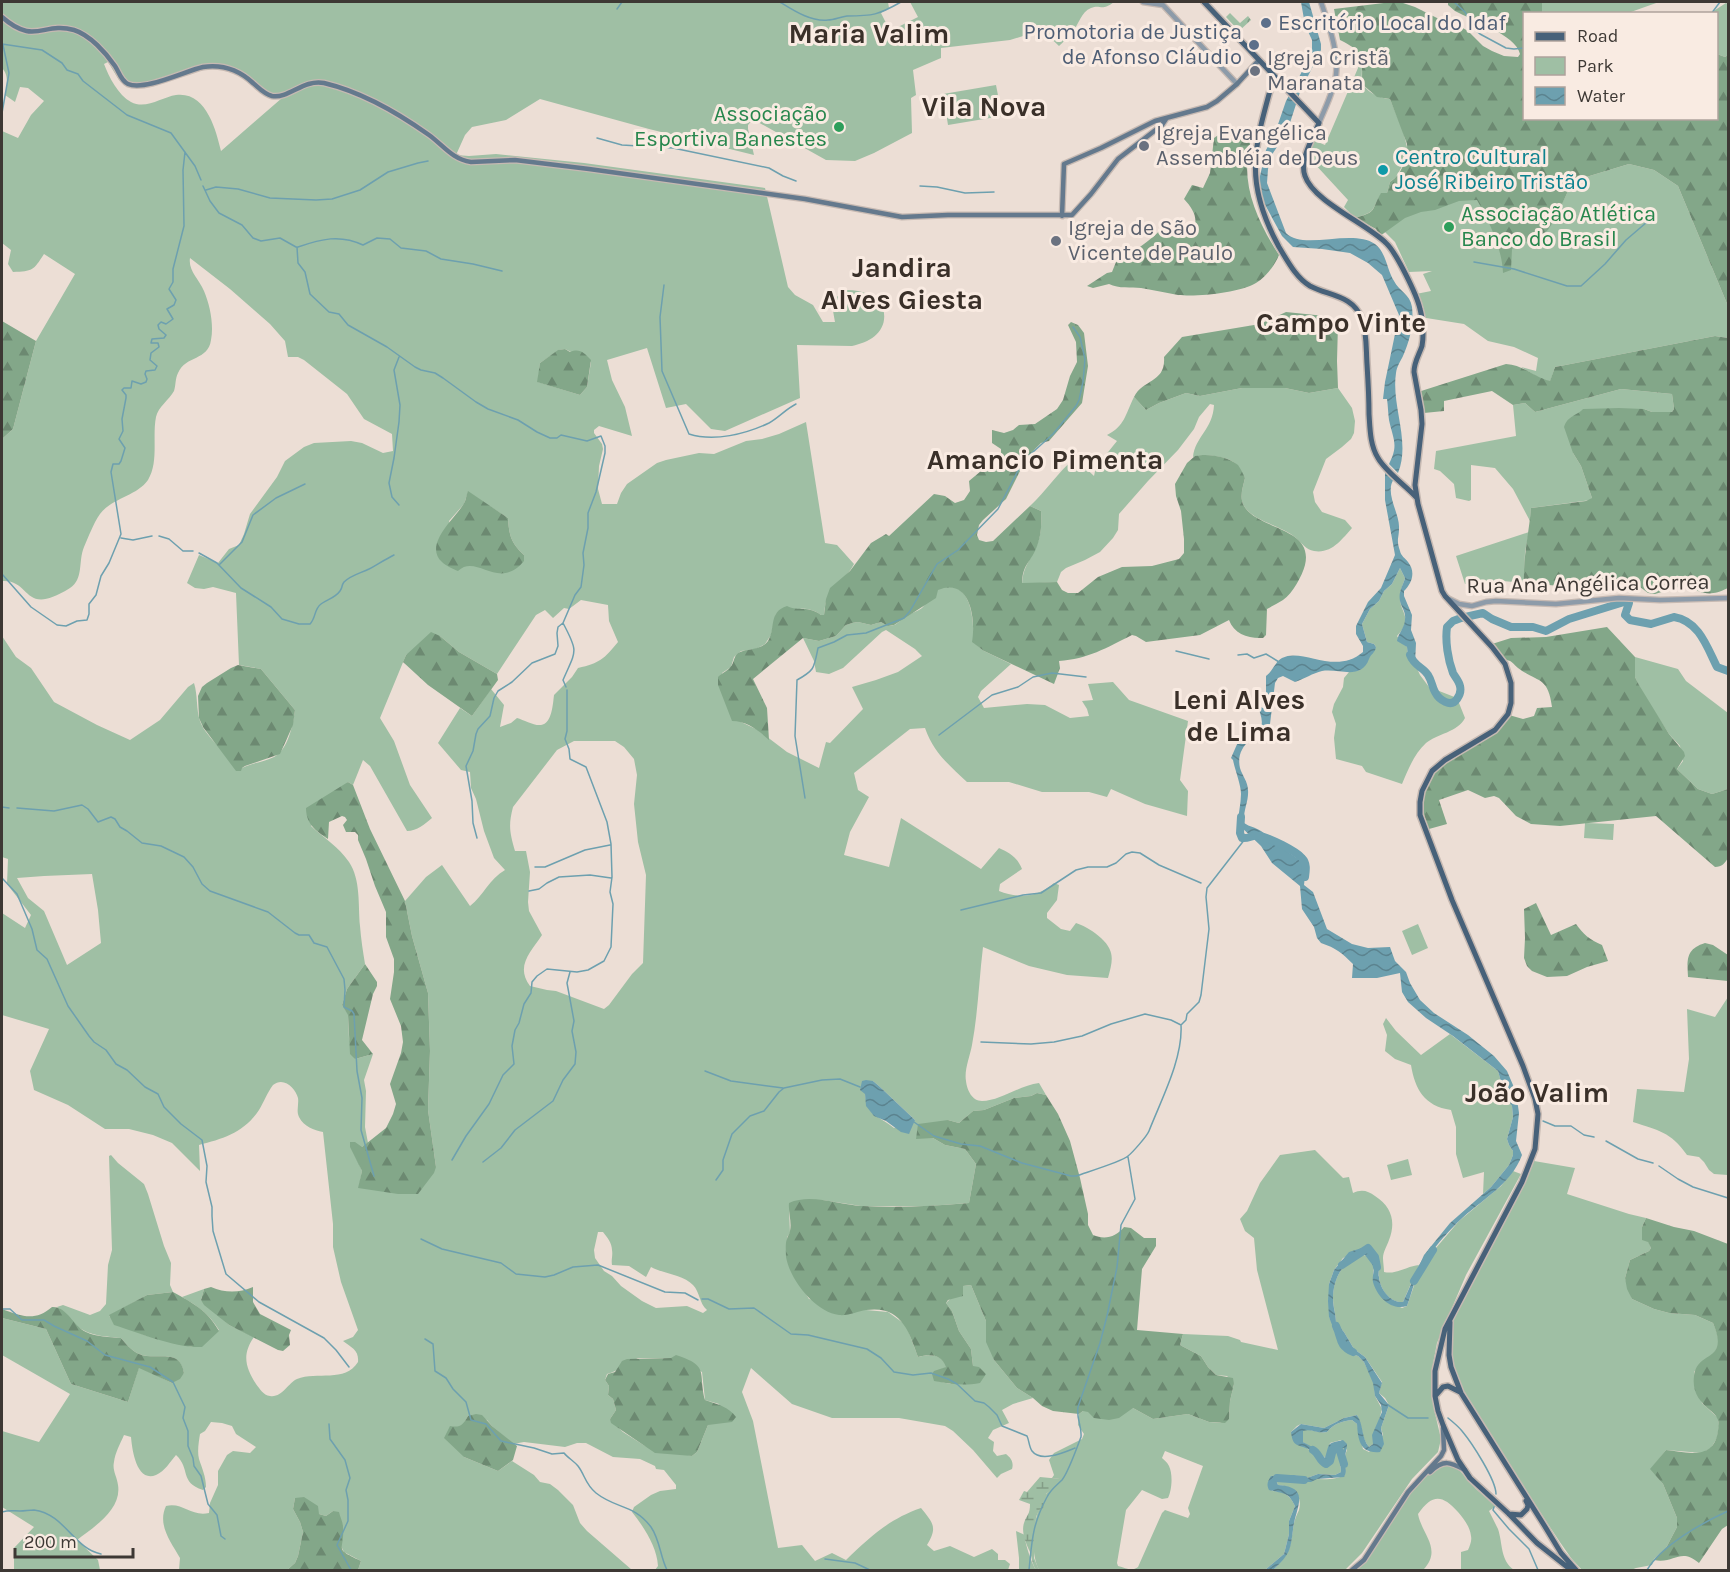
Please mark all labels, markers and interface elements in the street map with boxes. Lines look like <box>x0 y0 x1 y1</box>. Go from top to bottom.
place label: Escritório Local do Idaf <box>1278 10 1507 36</box>
legend <box>1523 12 1718 120</box>
marker: Escritório Local do Idaf <box>1259 16 1273 30</box>
district label: Maria Valim <box>789 17 949 50</box>
place label: Promotoria de Justiça de Afonso Cláudio <box>1023 19 1242 70</box>
text: Road <box>1577 25 1618 47</box>
marker: Promotoria de Justiça de Afonso Cláudio <box>1247 38 1261 52</box>
place label: Igreja Cristã Maranata <box>1267 45 1389 96</box>
text: Park <box>1577 55 1614 77</box>
marker: Igreja Cristã Maranata <box>1248 64 1262 78</box>
text: Water <box>1577 85 1625 107</box>
district label: Vila Nova <box>922 90 1046 123</box>
place label: Associação Esportiva Banestes <box>634 101 827 152</box>
marker: Associação Esportiva Banestes <box>832 120 846 134</box>
place label: Igreja Evangélica Assembléia de Deus <box>1156 120 1358 171</box>
marker: Igreja Evangélica Assembléia de Deus <box>1137 139 1151 153</box>
place label: Centro Cultural José Ribeiro Tristão <box>1395 144 1588 195</box>
marker: Centro Cultural José Ribeiro Tristão <box>1376 163 1390 177</box>
place label: Associação Atlética Banco do Brasil <box>1461 201 1656 252</box>
place label: Igreja de São Vicente de Paulo <box>1068 215 1233 266</box>
marker: Associação Atlética Banco do Brasil <box>1442 220 1456 234</box>
marker: Igreja de São Vicente de Paulo <box>1049 234 1063 248</box>
district label: Jandira Alves Giesta <box>821 251 983 316</box>
district label: Campo Vinte <box>1256 306 1426 339</box>
district label: Amancio Pimenta <box>927 443 1163 476</box>
street label: Rua Ana Angélica Correa <box>1466 569 1710 599</box>
district label: Leni Alves de Lima <box>1173 683 1305 748</box>
district label: João Valim <box>1465 1076 1609 1109</box>
scale bar <box>15 1521 134 1559</box>
text: 200 m <box>24 1531 77 1553</box>

